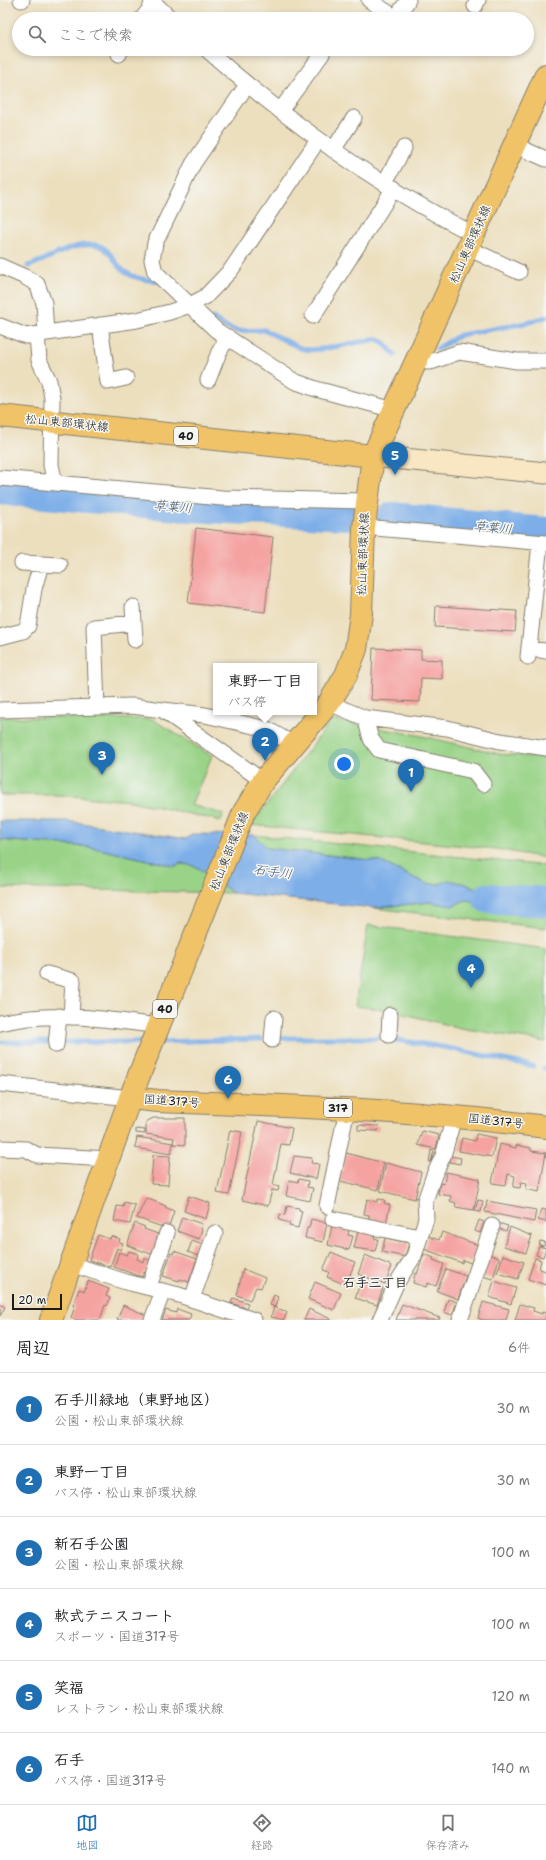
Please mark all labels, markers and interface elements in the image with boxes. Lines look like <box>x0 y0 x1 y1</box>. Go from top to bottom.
search box <box>12 12 534 56</box>
icon: search <box>26 23 48 45</box>
text: ここで検索 <box>58 25 133 45</box>
street label: 松山東部環状線 <box>446 202 494 286</box>
street label: 松山東部環状線 <box>24 411 110 435</box>
road number: 40 <box>174 427 198 445</box>
pin: 5 <box>382 442 408 475</box>
water label: 草葉川 <box>153 496 193 517</box>
street label: 松山東部環状線 <box>354 512 372 596</box>
water label: 草葉川 <box>473 517 513 538</box>
popup <box>213 663 317 715</box>
text: 東野一丁目 <box>227 671 303 691</box>
text: バス停 <box>227 693 267 710</box>
pin: 2 <box>252 728 278 761</box>
pin: 3 <box>89 742 115 775</box>
your location <box>334 754 354 774</box>
pin: 1 <box>398 759 424 792</box>
street label: 松山東部環状線 <box>206 809 252 893</box>
water label: 石手川 <box>252 860 293 883</box>
pin: 4 <box>458 955 484 988</box>
road number: 40 <box>153 1000 177 1018</box>
pin: 6 <box>215 1066 241 1099</box>
street label: 国道317号 <box>143 1091 201 1111</box>
road number: 317 <box>324 1099 352 1117</box>
street label: 国道317号 <box>467 1110 525 1132</box>
district label: 石手三丁目 <box>342 1274 408 1291</box>
scale bar <box>12 1292 62 1311</box>
text: 20 m <box>18 1293 46 1308</box>
text: 周辺 <box>16 1337 50 1359</box>
text: 6件 <box>508 1339 530 1356</box>
text: 石手川緑地（東野地区） <box>54 1390 219 1410</box>
text: 1 <box>26 1400 32 1417</box>
text: 30 m <box>496 1400 530 1417</box>
text: 公園 · 松山東部環状線 <box>54 1412 184 1429</box>
text: 東野一丁目 <box>54 1462 129 1482</box>
text: 2 <box>24 1472 34 1489</box>
text: 30 m <box>496 1472 530 1489</box>
text: バス停 · 松山東部環状線 <box>54 1484 197 1501</box>
text: 新石手公園 <box>54 1534 129 1554</box>
text: 3 <box>24 1544 34 1561</box>
text: 100 m <box>491 1544 530 1561</box>
text: 公園 · 松山東部環状線 <box>54 1556 184 1573</box>
text: 軟式テニスコート <box>54 1606 174 1626</box>
text: 4 <box>24 1616 34 1633</box>
text: 100 m <box>491 1616 530 1633</box>
text: スポーツ · 国道317号 <box>54 1628 180 1645</box>
text: 笑福 <box>54 1678 84 1698</box>
text: 5 <box>25 1688 33 1705</box>
text: 120 m <box>492 1688 530 1705</box>
text: レストラン · 松山東部環状線 <box>54 1700 224 1717</box>
text: 石手 <box>54 1750 84 1770</box>
text: 6 <box>24 1760 34 1777</box>
text: 140 m <box>491 1760 530 1777</box>
text: バス停 · 国道317号 <box>54 1772 167 1789</box>
tab: 地図 <box>76 1812 98 1853</box>
tab: 経路 <box>251 1812 273 1853</box>
tab: 保存済み <box>426 1812 470 1853</box>

